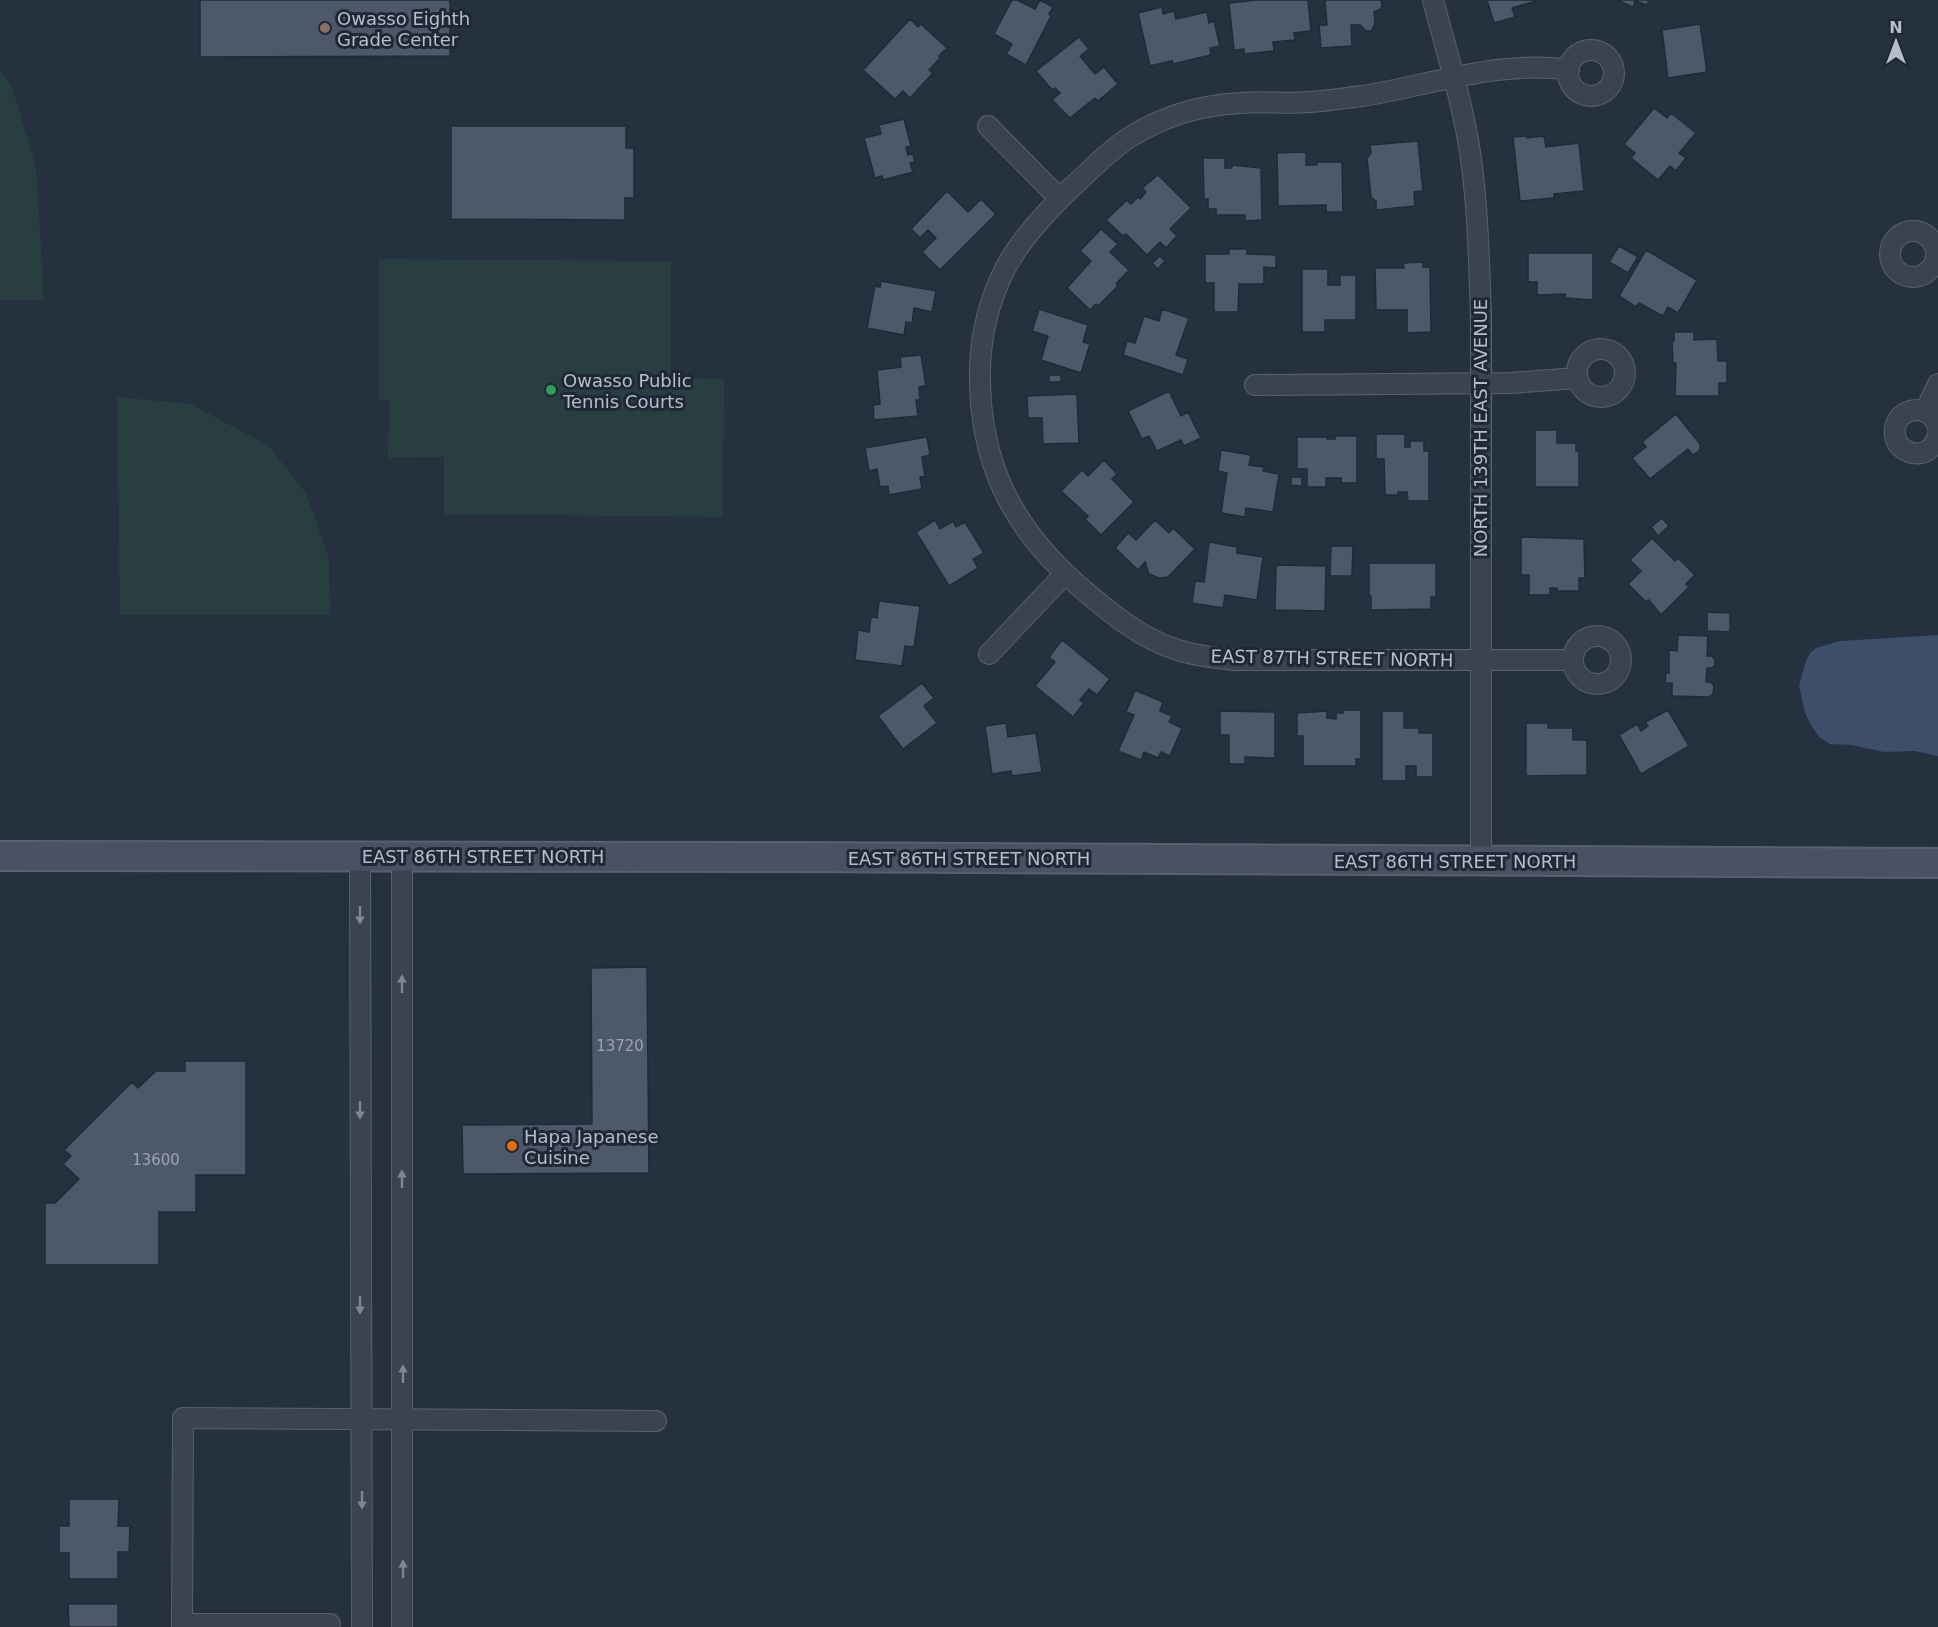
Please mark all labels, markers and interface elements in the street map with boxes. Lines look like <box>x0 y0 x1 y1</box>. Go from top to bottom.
place label: Owasso Eighth Grade Center <box>337 8 470 50</box>
north arrow <box>1866 12 1926 72</box>
text: N <box>1889 18 1903 37</box>
marker: Owasso Eighth Grade Center <box>318 21 332 35</box>
street label: NORTH 139TH EAST AVENUE <box>1470 299 1491 557</box>
place label: Owasso Public Tennis Courts <box>562 370 692 412</box>
marker: Owasso Public Tennis Courts <box>544 383 558 397</box>
street label: EAST 87TH STREET NORTH <box>1210 645 1454 671</box>
street label: EAST 86TH STREET NORTH <box>362 846 604 867</box>
street label: EAST 86TH STREET NORTH <box>848 848 1090 869</box>
street label: EAST 86TH STREET NORTH <box>1334 851 1576 872</box>
one-way arrow <box>355 905 365 924</box>
one-way arrow <box>397 974 407 993</box>
house number: 13720 <box>596 1037 644 1055</box>
one-way arrow <box>355 1100 365 1119</box>
place label: Hapa Japanese Cuisine <box>524 1126 658 1168</box>
marker: Hapa Japanese Cuisine <box>505 1139 519 1153</box>
house number: 13600 <box>132 1151 180 1169</box>
one-way arrow <box>398 1169 407 1188</box>
one-way arrow <box>355 1295 365 1314</box>
one-way arrow <box>398 1364 408 1383</box>
one-way arrow <box>357 1490 367 1509</box>
one-way arrow <box>398 1559 408 1578</box>

